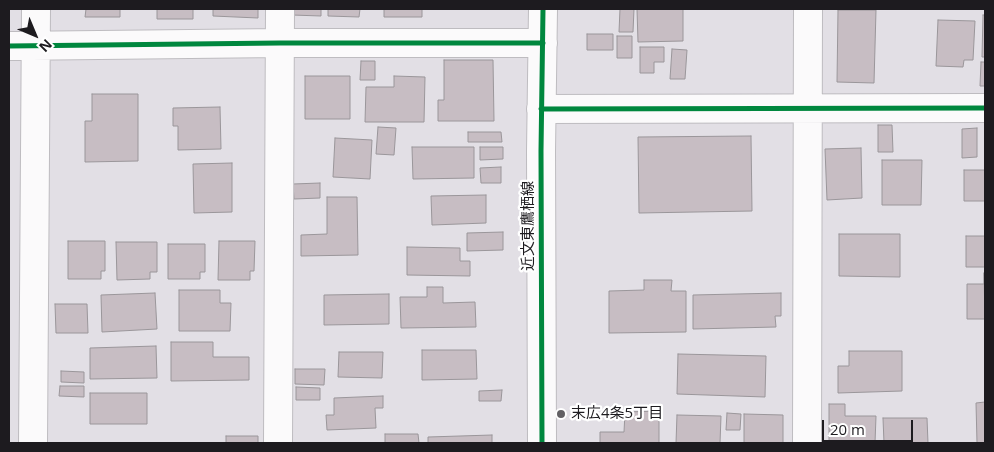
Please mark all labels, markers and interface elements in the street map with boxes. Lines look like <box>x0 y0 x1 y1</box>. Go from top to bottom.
north arrow <box>10 10 60 60</box>
text: N <box>35 35 57 57</box>
street label: 近文東鷹栖線 <box>520 181 538 271</box>
place label: 末広4条5丁目 <box>571 405 663 423</box>
marker: 末広4条5丁目 <box>555 408 567 420</box>
scale bar <box>824 410 915 442</box>
text: 20 m <box>830 419 865 439</box>

